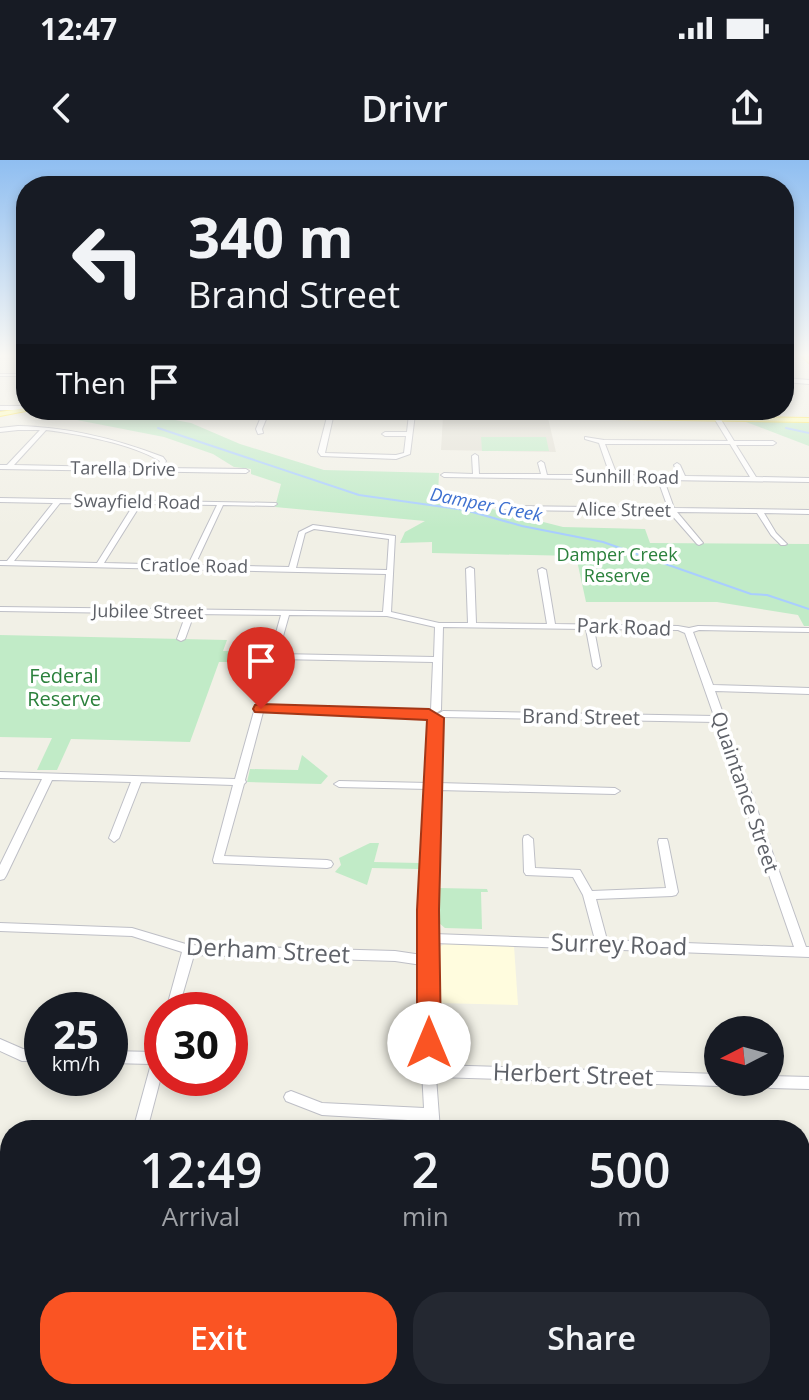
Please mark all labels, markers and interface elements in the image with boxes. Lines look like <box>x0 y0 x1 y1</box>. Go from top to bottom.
text: 12:47 <box>40 8 117 49</box>
text: Drivr <box>361 84 448 133</box>
icon: back <box>40 86 84 130</box>
icon: share <box>725 86 769 130</box>
text: 340 m <box>188 198 354 274</box>
icon: left <box>56 208 160 312</box>
text: Brand Street <box>188 270 400 319</box>
icon: arrive <box>142 360 186 404</box>
text: Then <box>56 362 126 403</box>
street label: Tarella Drive <box>70 455 176 481</box>
street label: Sunhill Road <box>575 463 679 489</box>
water label: Damper Creek <box>428 481 545 527</box>
street label: Swayfield Road <box>73 488 201 514</box>
street label: Alice Street <box>577 496 671 522</box>
park label: Damper Creek Reserve <box>556 542 678 587</box>
street label: Cratloe Road <box>140 552 248 578</box>
street label: Jubilee Street <box>90 598 204 624</box>
street label: Park Road <box>576 611 672 642</box>
pin <box>227 627 295 709</box>
icon: arrive <box>239 639 283 683</box>
park label: Federal Reserve <box>27 662 101 712</box>
street label: Brand Street <box>522 702 640 731</box>
street label: Quaintance Street <box>705 708 786 876</box>
street label: Surrey Road <box>550 925 688 962</box>
street label: Derham Street <box>185 929 351 970</box>
speed limit sign: 30 <box>144 992 248 1096</box>
position arrow <box>387 1001 471 1085</box>
text: 25 <box>53 1006 99 1061</box>
north arrow <box>704 1016 784 1096</box>
map controls <box>704 1016 784 1096</box>
text: km/h <box>52 1050 100 1077</box>
street label: Herbert Street <box>492 1054 654 1093</box>
text: 12:49 <box>140 1137 262 1202</box>
text: 2 <box>412 1137 439 1202</box>
text: 500 <box>588 1137 670 1202</box>
text: Arrival <box>162 1198 240 1234</box>
text: min <box>402 1198 449 1234</box>
text: m <box>617 1198 641 1234</box>
button: Exit <box>40 1292 397 1384</box>
button: Share <box>413 1292 770 1384</box>

